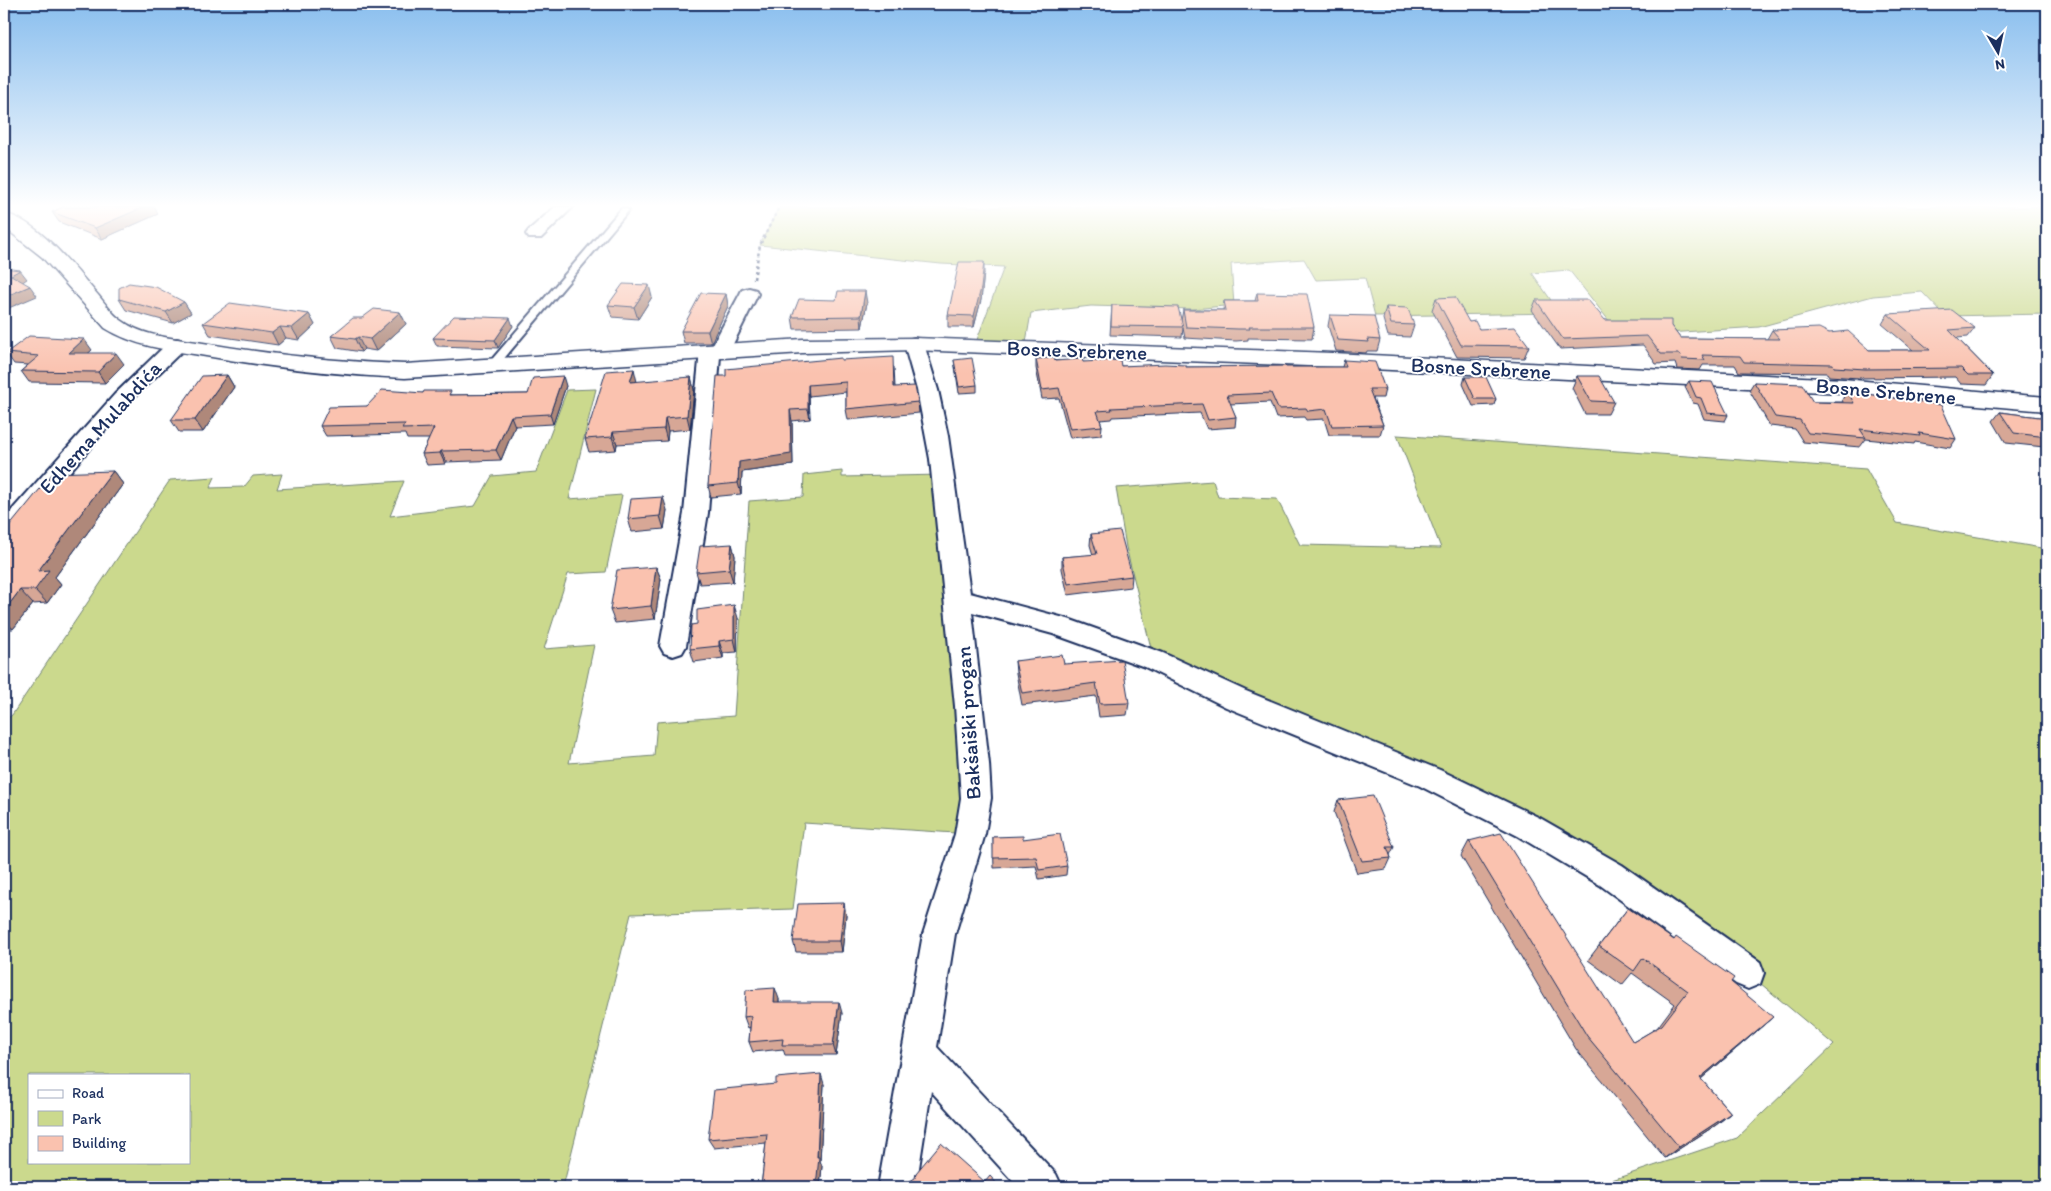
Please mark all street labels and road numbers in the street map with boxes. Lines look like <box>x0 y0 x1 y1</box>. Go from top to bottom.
street label: Bosne Srebrene <box>1006 335 1148 365</box>
street label: Bosne Srebrene <box>1410 352 1552 384</box>
street label: Edhema Mulabdića <box>34 355 166 499</box>
street label: Bosne Srebrene <box>1815 372 1957 410</box>
street label: Bakšaiški progan <box>950 645 986 801</box>

